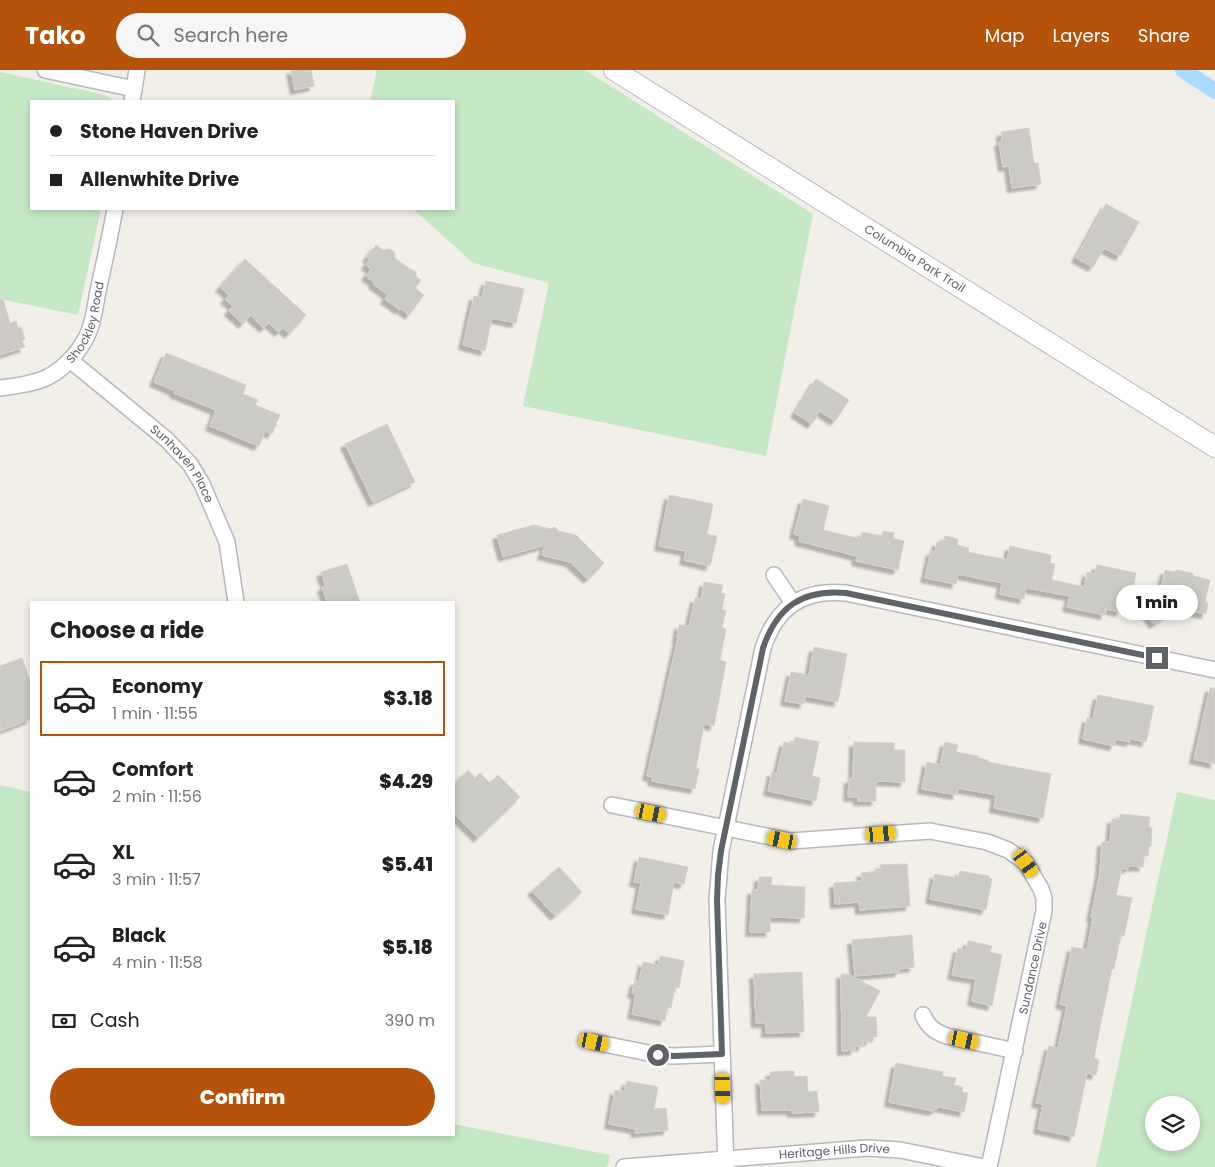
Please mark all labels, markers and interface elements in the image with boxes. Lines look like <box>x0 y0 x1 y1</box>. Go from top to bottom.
search box <box>116 13 466 58</box>
text: Tako <box>25 19 86 52</box>
icon: search <box>134 21 162 49</box>
text: Search here <box>174 22 288 49</box>
text: Map <box>985 23 1025 48</box>
text: Layers <box>1053 23 1110 48</box>
text: Share <box>1138 23 1190 48</box>
text: Stone Haven Drive <box>80 118 258 145</box>
text: Allenwhite Drive <box>80 166 239 193</box>
street label: Columbia Park Trail <box>861 220 969 296</box>
street label: Shockley Road <box>62 280 108 367</box>
street label: Sunhaven Place <box>147 420 218 505</box>
callout: 1 min <box>1116 586 1198 620</box>
text: 1 min <box>1136 591 1178 614</box>
text: Choose a ride <box>50 615 204 646</box>
route end <box>1146 647 1168 669</box>
text: Economy <box>112 673 203 700</box>
icon: car <box>52 676 97 721</box>
text: $3.18 <box>383 685 433 712</box>
text: 1 min · 11:55 <box>112 702 198 725</box>
text: Comfort <box>112 756 194 783</box>
icon: car <box>52 759 97 804</box>
text: $4.29 <box>379 768 433 795</box>
text: 2 min · 11:56 <box>112 785 202 808</box>
car <box>634 803 667 823</box>
car <box>865 825 896 843</box>
car <box>765 830 798 850</box>
text: XL <box>112 839 135 866</box>
icon: car <box>52 842 97 887</box>
car <box>1011 846 1040 880</box>
text: $5.41 <box>382 851 433 878</box>
text: 3 min · 11:57 <box>112 868 201 891</box>
street label: Sundance Drive <box>1014 920 1051 1016</box>
text: Black <box>112 922 166 949</box>
icon: car <box>52 925 97 970</box>
text: $5.18 <box>383 934 433 961</box>
text: 4 min · 11:58 <box>112 951 203 974</box>
icon: cash <box>50 1007 78 1035</box>
text: Cash <box>90 1007 140 1034</box>
text: 390 m <box>385 1009 435 1032</box>
car <box>947 1030 980 1050</box>
car <box>577 1032 610 1052</box>
route start <box>647 1044 669 1066</box>
button: Confirm <box>50 1068 435 1126</box>
car <box>714 1073 731 1103</box>
map controls <box>1145 1096 1200 1151</box>
button: layers <box>1145 1096 1200 1151</box>
street label: Heritage Hills Drive <box>778 1139 890 1163</box>

